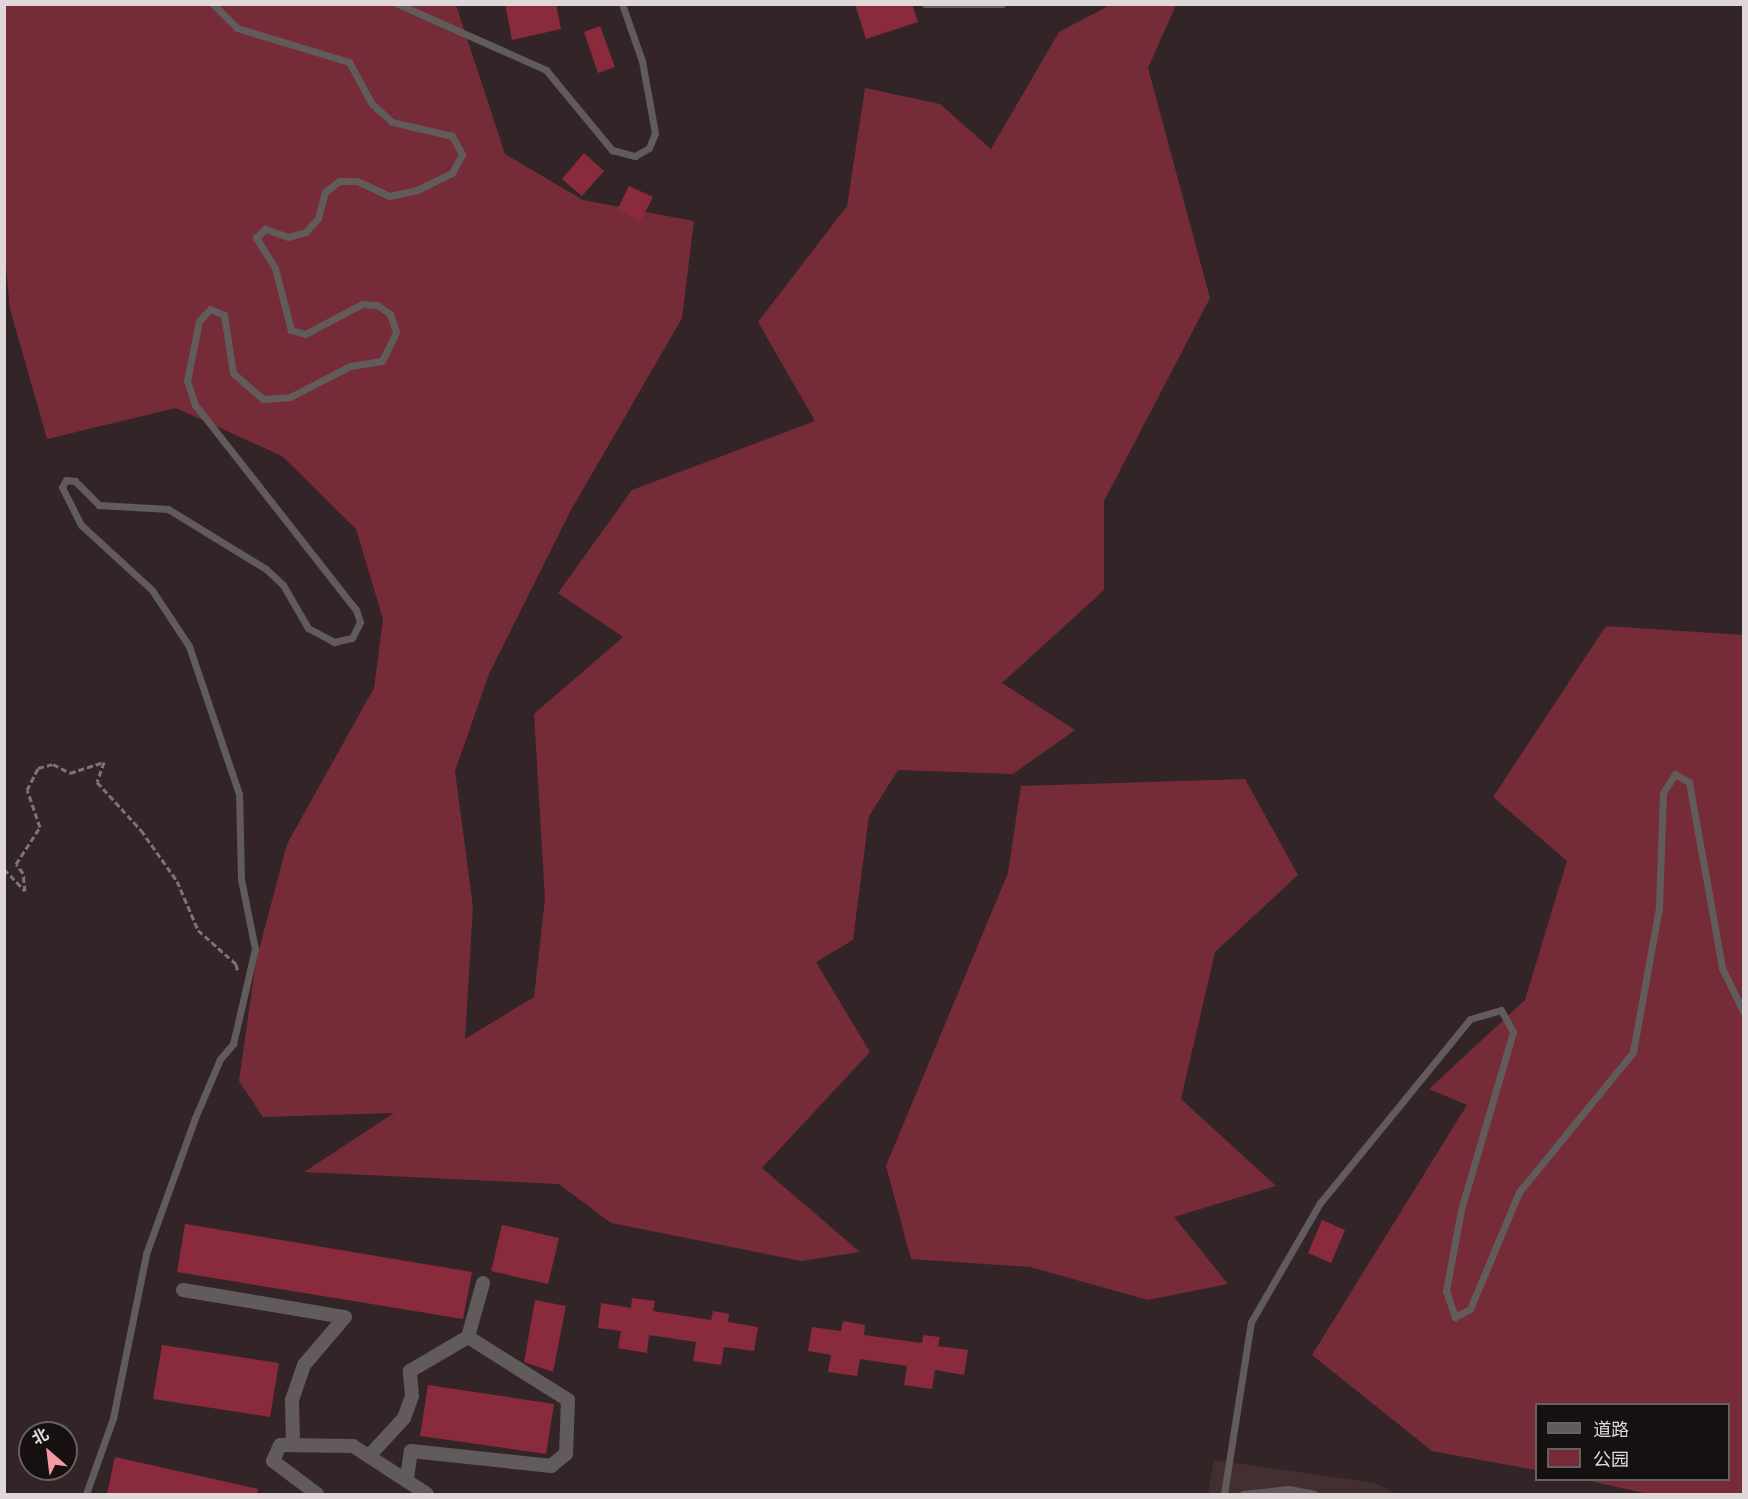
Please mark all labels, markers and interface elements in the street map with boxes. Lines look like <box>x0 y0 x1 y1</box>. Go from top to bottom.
legend <box>1535 1403 1730 1481</box>
text: 道路 <box>1593 1419 1629 1441</box>
north arrow <box>18 1421 78 1481</box>
text: 北 <box>29 1424 52 1449</box>
text: 公园 <box>1593 1449 1629 1471</box>

